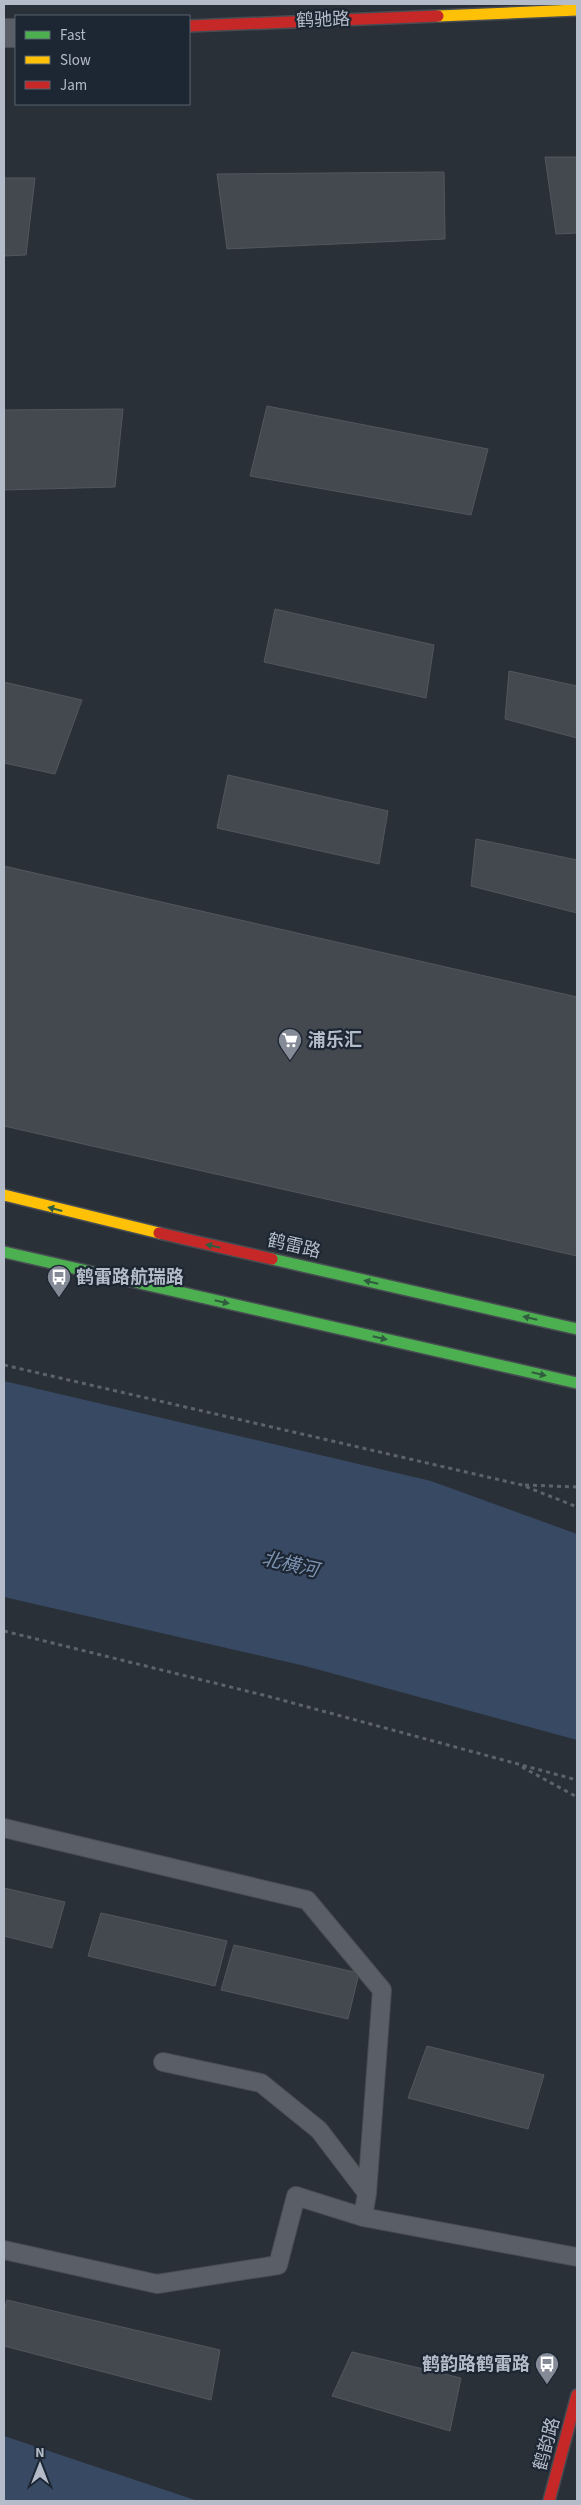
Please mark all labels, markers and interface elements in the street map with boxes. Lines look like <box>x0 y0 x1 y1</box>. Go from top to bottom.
street label: 鹤驰路 <box>296 7 350 33</box>
legend <box>15 15 190 105</box>
text: Fast <box>60 25 86 46</box>
text: Slow <box>60 50 91 71</box>
text: Jam <box>60 75 87 96</box>
supermarket icon: 浦乐汇 <box>277 1027 303 1061</box>
place label: 浦乐汇 <box>308 1028 362 1053</box>
one-way arrow <box>47 1205 62 1213</box>
street label: 鹤雷路 <box>265 1228 323 1264</box>
one-way arrow <box>205 1242 220 1250</box>
bus stop icon: 鹤雷路航瑞路 <box>46 1264 72 1298</box>
place label: 鹤雷路航瑞路 <box>76 1265 184 1290</box>
one-way arrow <box>364 1278 379 1286</box>
one-way arrow <box>214 1298 229 1306</box>
one-way arrow <box>522 1314 537 1322</box>
one-way arrow <box>373 1334 388 1342</box>
one-way arrow <box>531 1370 546 1378</box>
water label: 北横河 <box>259 1545 325 1585</box>
bus stop icon: 鹤韵路鹤雷路 <box>534 2351 560 2385</box>
place label: 鹤韵路鹤雷路 <box>422 2352 530 2377</box>
street label: 鹤韵路 <box>528 2415 566 2473</box>
north arrow <box>15 2440 65 2490</box>
text: N <box>35 2443 45 2463</box>

